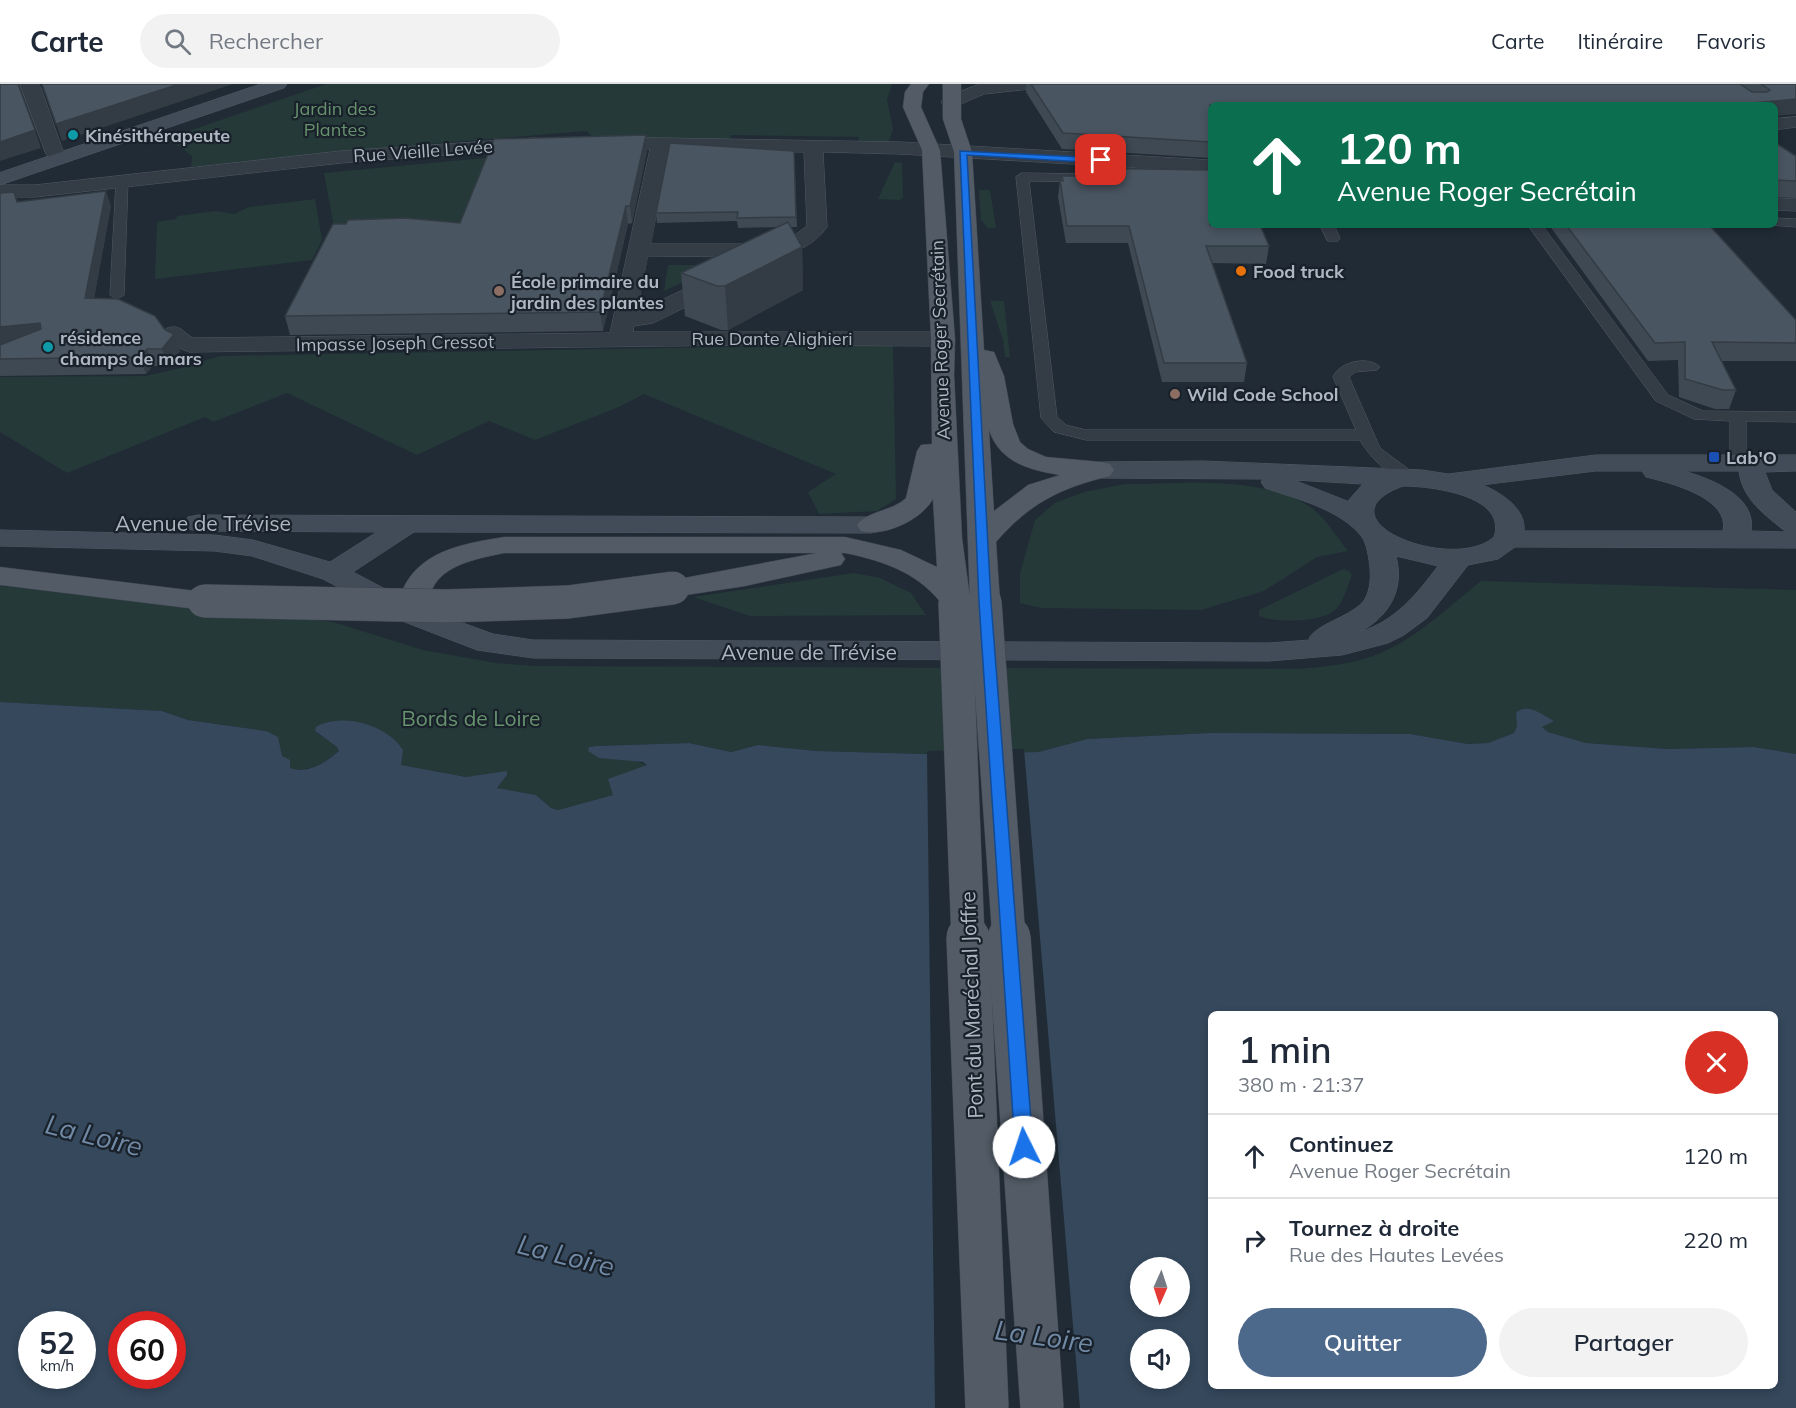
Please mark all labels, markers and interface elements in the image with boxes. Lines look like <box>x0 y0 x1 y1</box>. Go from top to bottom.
search box <box>140 14 560 68</box>
text: Carte <box>30 24 104 59</box>
icon: search <box>161 25 194 58</box>
text: Rechercher <box>209 27 323 55</box>
text: Carte <box>1491 28 1545 54</box>
text: Itinéraire <box>1578 28 1663 54</box>
text: Favoris <box>1696 28 1766 54</box>
park label: Jardin des Plantes <box>294 97 377 141</box>
text: 120 m <box>1337 122 1462 175</box>
place label: Kinésithérapeute <box>85 124 230 147</box>
icon: ahead <box>1238 126 1316 204</box>
marker: Kinésithérapeute <box>66 128 80 142</box>
pin <box>1075 134 1126 185</box>
street label: Rue Vieille Levée <box>353 135 493 167</box>
icon: arrive <box>1084 143 1117 176</box>
text: Avenue Roger Secrétain <box>1337 174 1637 208</box>
street label: Avenue Roger Secrétain <box>925 240 955 440</box>
place label: Food truck <box>1253 260 1345 283</box>
marker: Food truck <box>1234 264 1248 278</box>
place label: École primaire du jardin des plantes <box>509 270 664 314</box>
marker: École primaire du jardin des plantes <box>492 284 506 298</box>
place label: résidence champs de mars <box>60 326 202 370</box>
street label: Rue Dante Alighieri <box>692 327 852 350</box>
street label: Impasse Joseph Cressot <box>296 330 494 356</box>
marker: résidence champs de mars <box>41 340 55 354</box>
place label: Wild Code School <box>1187 383 1339 406</box>
marker: Wild Code School <box>1168 387 1182 401</box>
place label: Lab'O <box>1726 446 1777 469</box>
marker: Lab'O <box>1707 450 1721 464</box>
street label: Avenue de Trévise <box>115 510 291 536</box>
street label: Avenue de Trévise <box>721 639 897 665</box>
park label: Bords de Loire <box>401 705 541 731</box>
street label: Pont du Maréchal Joffre <box>954 891 988 1119</box>
text: 1 min <box>1238 1027 1332 1072</box>
button: close <box>1685 1031 1748 1094</box>
text: 380 m · 21:37 <box>1238 1072 1364 1097</box>
water label: La Loire <box>42 1107 146 1163</box>
position arrow <box>992 1115 1056 1179</box>
text: Continuez <box>1289 1130 1394 1158</box>
icon: ahead <box>1238 1140 1271 1173</box>
text: 120 m <box>1683 1142 1748 1170</box>
text: Avenue Roger Secrétain <box>1289 1158 1511 1183</box>
text: Tournez à droite <box>1289 1214 1459 1242</box>
icon: right <box>1238 1224 1271 1257</box>
text: 220 m <box>1683 1226 1748 1254</box>
water label: La Loire <box>514 1227 618 1283</box>
text: Rue des Hautes Levées <box>1289 1242 1504 1267</box>
north arrow <box>1130 1257 1190 1317</box>
map controls <box>1130 1257 1190 1389</box>
button: Quitter <box>1238 1308 1487 1377</box>
button: Partager <box>1499 1308 1748 1377</box>
speed limit sign: 60 <box>108 1311 186 1389</box>
water label: La Loire <box>993 1312 1095 1360</box>
text: 52 <box>39 1324 75 1362</box>
button: sound <box>1130 1329 1190 1389</box>
text: km/h <box>40 1356 74 1375</box>

